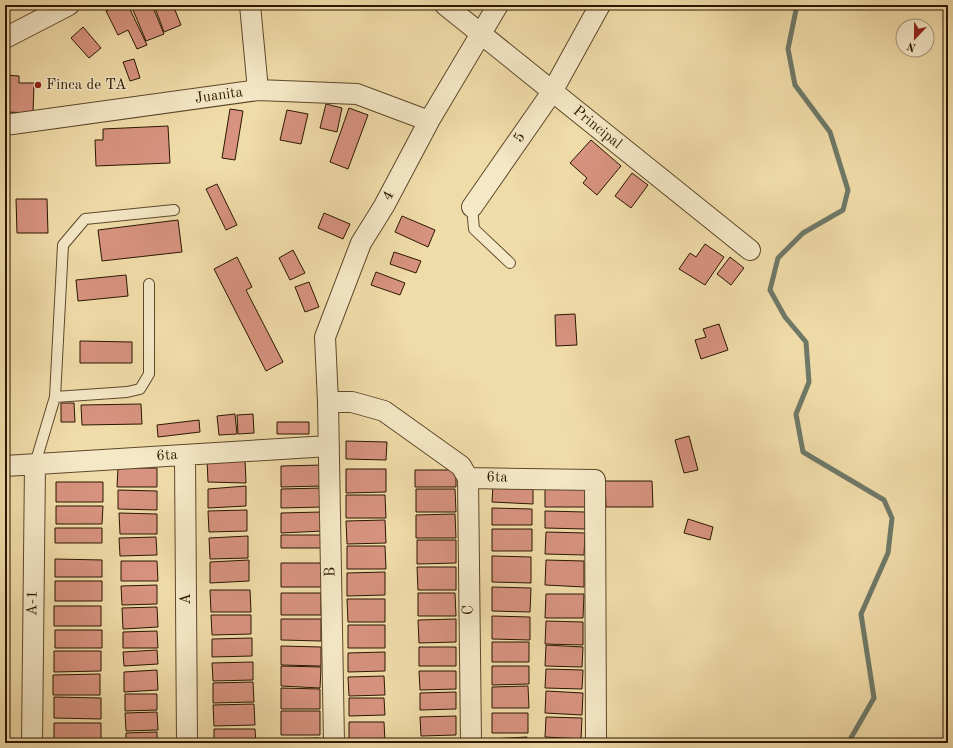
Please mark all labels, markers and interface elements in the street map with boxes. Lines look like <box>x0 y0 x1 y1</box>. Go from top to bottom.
north arrow <box>895 18 935 58</box>
text: N <box>905 39 918 53</box>
place label: Finca de TA <box>46 78 127 93</box>
marker: Finca de TA <box>33 80 43 90</box>
street label: Juanita <box>194 85 245 107</box>
street label: Principal <box>570 104 624 152</box>
street label: 5 <box>511 130 529 146</box>
street label: 4 <box>380 189 398 203</box>
street label: 6ta <box>156 448 179 464</box>
street label: 6ta <box>486 470 508 486</box>
street label: B <box>323 567 339 577</box>
street label: A-1 <box>25 590 41 616</box>
street label: A <box>179 593 194 605</box>
street label: C <box>461 605 477 615</box>

